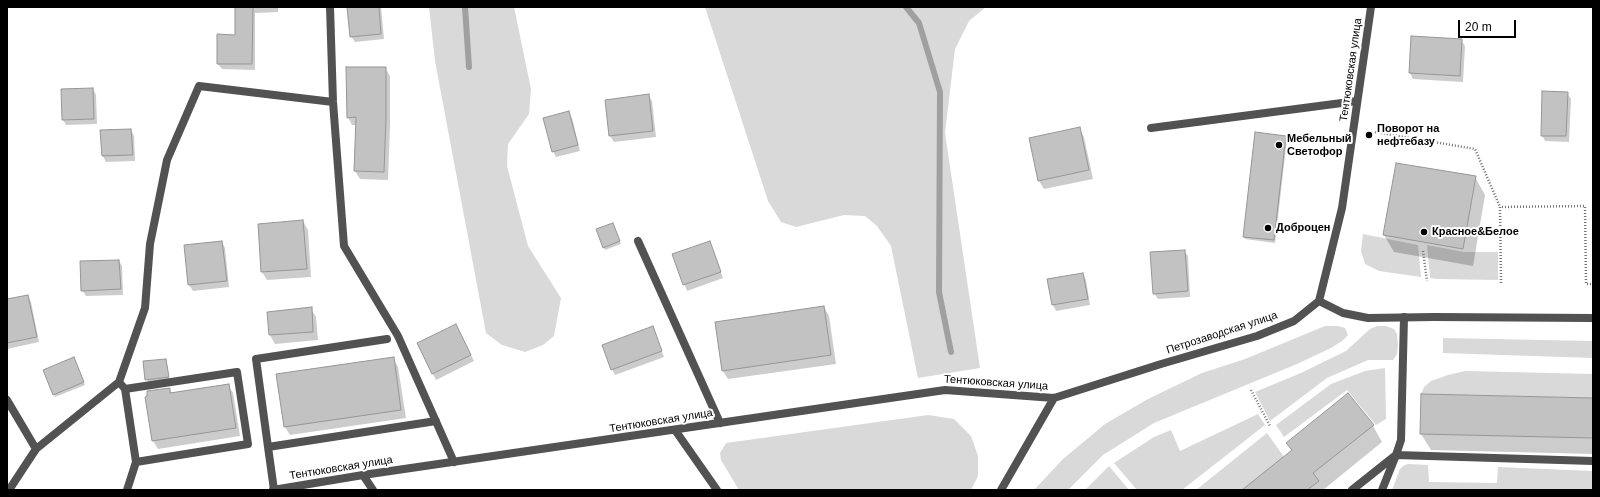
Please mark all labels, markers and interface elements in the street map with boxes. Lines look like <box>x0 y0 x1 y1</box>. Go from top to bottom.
scale bar <box>1460 12 1518 38</box>
street label: Тентюковская улица <box>1337 17 1365 123</box>
text: 20 m <box>1465 20 1492 34</box>
place label: Поворот на нефтебазу <box>1377 122 1439 148</box>
marker: Поворот на нефтебазу <box>1364 130 1374 140</box>
place label: Мебельный Светофор <box>1287 132 1352 158</box>
marker: Мебельный Светофор <box>1274 140 1284 150</box>
place label: Доброцен <box>1276 221 1330 235</box>
marker: Доброцен <box>1263 223 1273 233</box>
place label: Красное&Белое <box>1432 225 1519 239</box>
marker: Красное&Белое <box>1419 227 1429 237</box>
street label: Петрозаводская улица <box>1165 309 1279 357</box>
street label: Тентюковская улица <box>944 373 1048 393</box>
street label: Тентюковская улица <box>608 406 714 436</box>
street label: Тентюковская улица <box>288 453 394 483</box>

